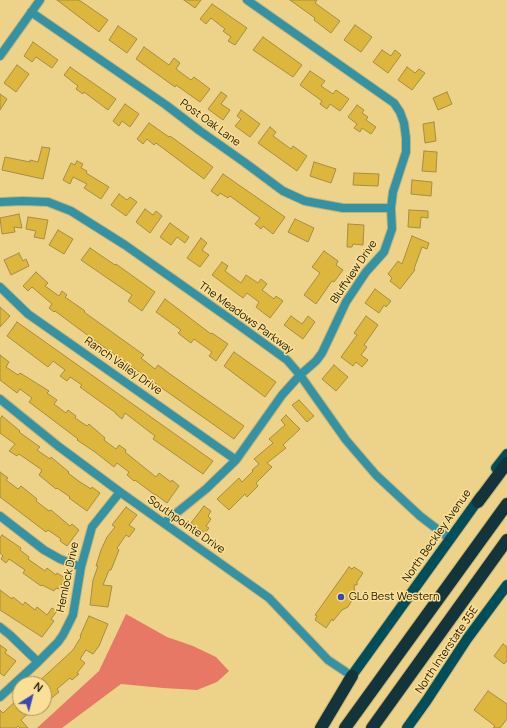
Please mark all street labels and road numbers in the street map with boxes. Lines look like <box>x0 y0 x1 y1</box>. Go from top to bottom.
street label: Post Oak Lane <box>177 97 243 149</box>
street label: Bluffview Drive <box>328 238 380 306</box>
street label: The Meadows Parkway <box>196 279 296 357</box>
street label: Ranch Valley Drive <box>82 334 164 398</box>
street label: North Beckley Avenue <box>400 487 474 585</box>
street label: Southpointe Drive <box>145 493 227 557</box>
street label: Hemlock Drive <box>54 541 82 613</box>
street label: North Interstate 35E <box>413 604 481 696</box>

